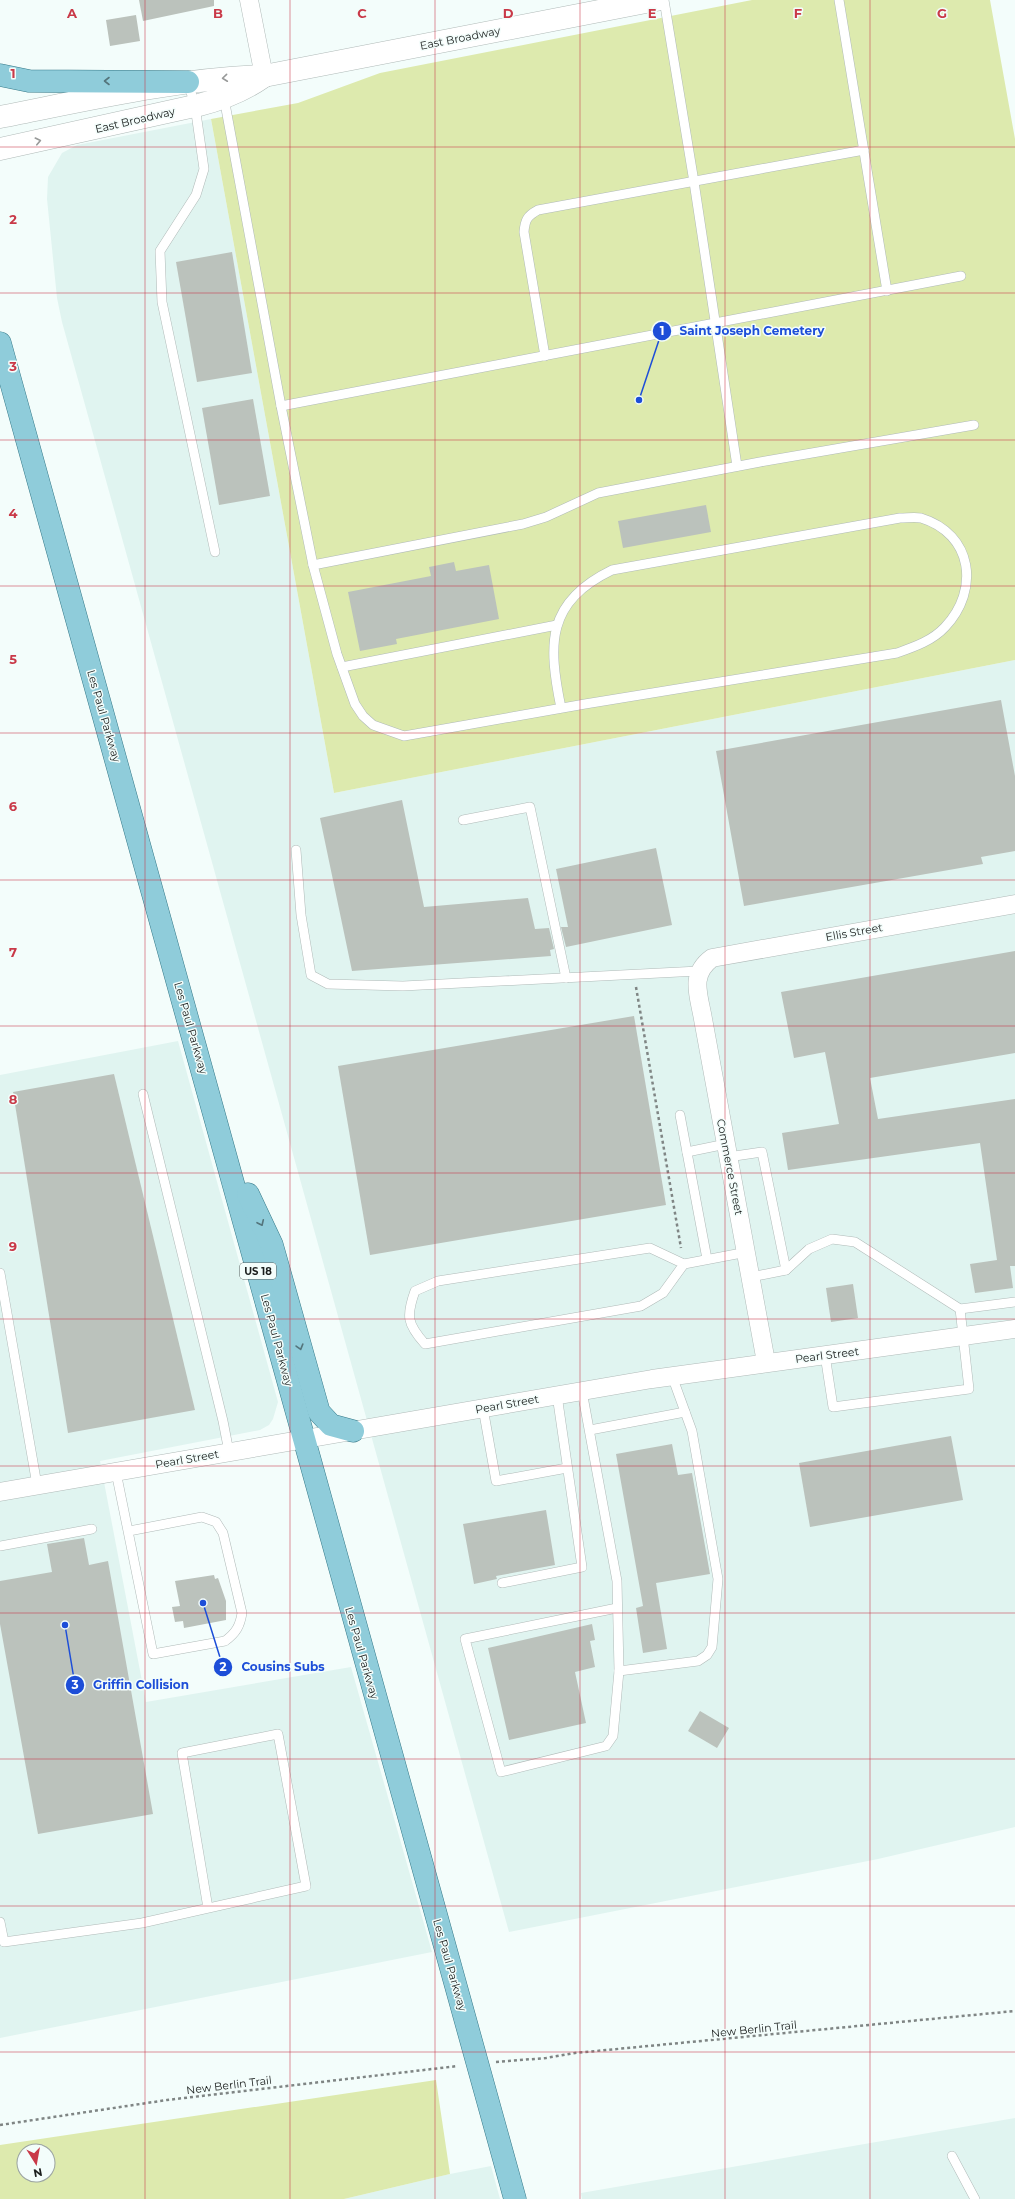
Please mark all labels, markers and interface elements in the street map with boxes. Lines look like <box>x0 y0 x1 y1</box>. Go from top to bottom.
text: A <box>66 5 78 21</box>
text: B <box>213 5 223 21</box>
text: C <box>357 5 367 21</box>
text: D <box>503 5 514 21</box>
text: E <box>648 5 657 21</box>
text: F <box>794 5 802 21</box>
text: G <box>937 5 947 21</box>
street label: East Broadway <box>419 23 501 53</box>
text: 1 <box>10 65 16 81</box>
one-way arrow <box>222 73 228 82</box>
one-way arrow <box>104 77 110 85</box>
street label: East Broadway <box>94 104 176 136</box>
one-way arrow <box>35 138 41 146</box>
text: 2 <box>9 211 17 227</box>
callout: Saint Joseph Cemetery <box>652 319 833 343</box>
text: 1 <box>660 323 664 338</box>
text: Saint Joseph Cemetery <box>679 323 825 338</box>
text: 3 <box>8 358 17 374</box>
text: 4 <box>9 505 18 521</box>
text: 5 <box>9 651 17 667</box>
street label: Les Paul Parkway <box>84 668 124 764</box>
text: 6 <box>9 798 18 814</box>
street label: Ellis Street <box>824 920 884 944</box>
text: 7 <box>9 944 17 960</box>
street label: Les Paul Parkway <box>171 980 211 1076</box>
text: 8 <box>9 1091 18 1107</box>
street label: Commerce Street <box>714 1118 746 1217</box>
one-way arrow <box>256 1219 264 1227</box>
text: 9 <box>9 1238 17 1254</box>
road number: US 18 <box>240 1263 276 1279</box>
street label: Les Paul Parkway <box>258 1292 296 1388</box>
one-way arrow <box>296 1344 304 1350</box>
street label: Pearl Street <box>794 1344 860 1366</box>
street label: Pearl Street <box>474 1391 540 1416</box>
street label: Pearl Street <box>154 1446 220 1471</box>
street label: Les Paul Parkway <box>342 1605 382 1701</box>
callout: Cousins Subs <box>213 1655 332 1679</box>
text: 2 <box>219 1659 227 1674</box>
text: Cousins Subs <box>241 1659 325 1674</box>
callout: Griffin Collision <box>65 1673 197 1697</box>
text: 3 <box>70 1677 79 1692</box>
text: Griffin Collision <box>93 1677 189 1692</box>
street label: Les Paul Parkway <box>430 1917 470 2013</box>
street label: New Berlin Trail <box>710 2018 798 2040</box>
street label: New Berlin Trail <box>185 2073 273 2097</box>
north arrow <box>16 2143 56 2183</box>
text: N <box>32 2165 44 2181</box>

